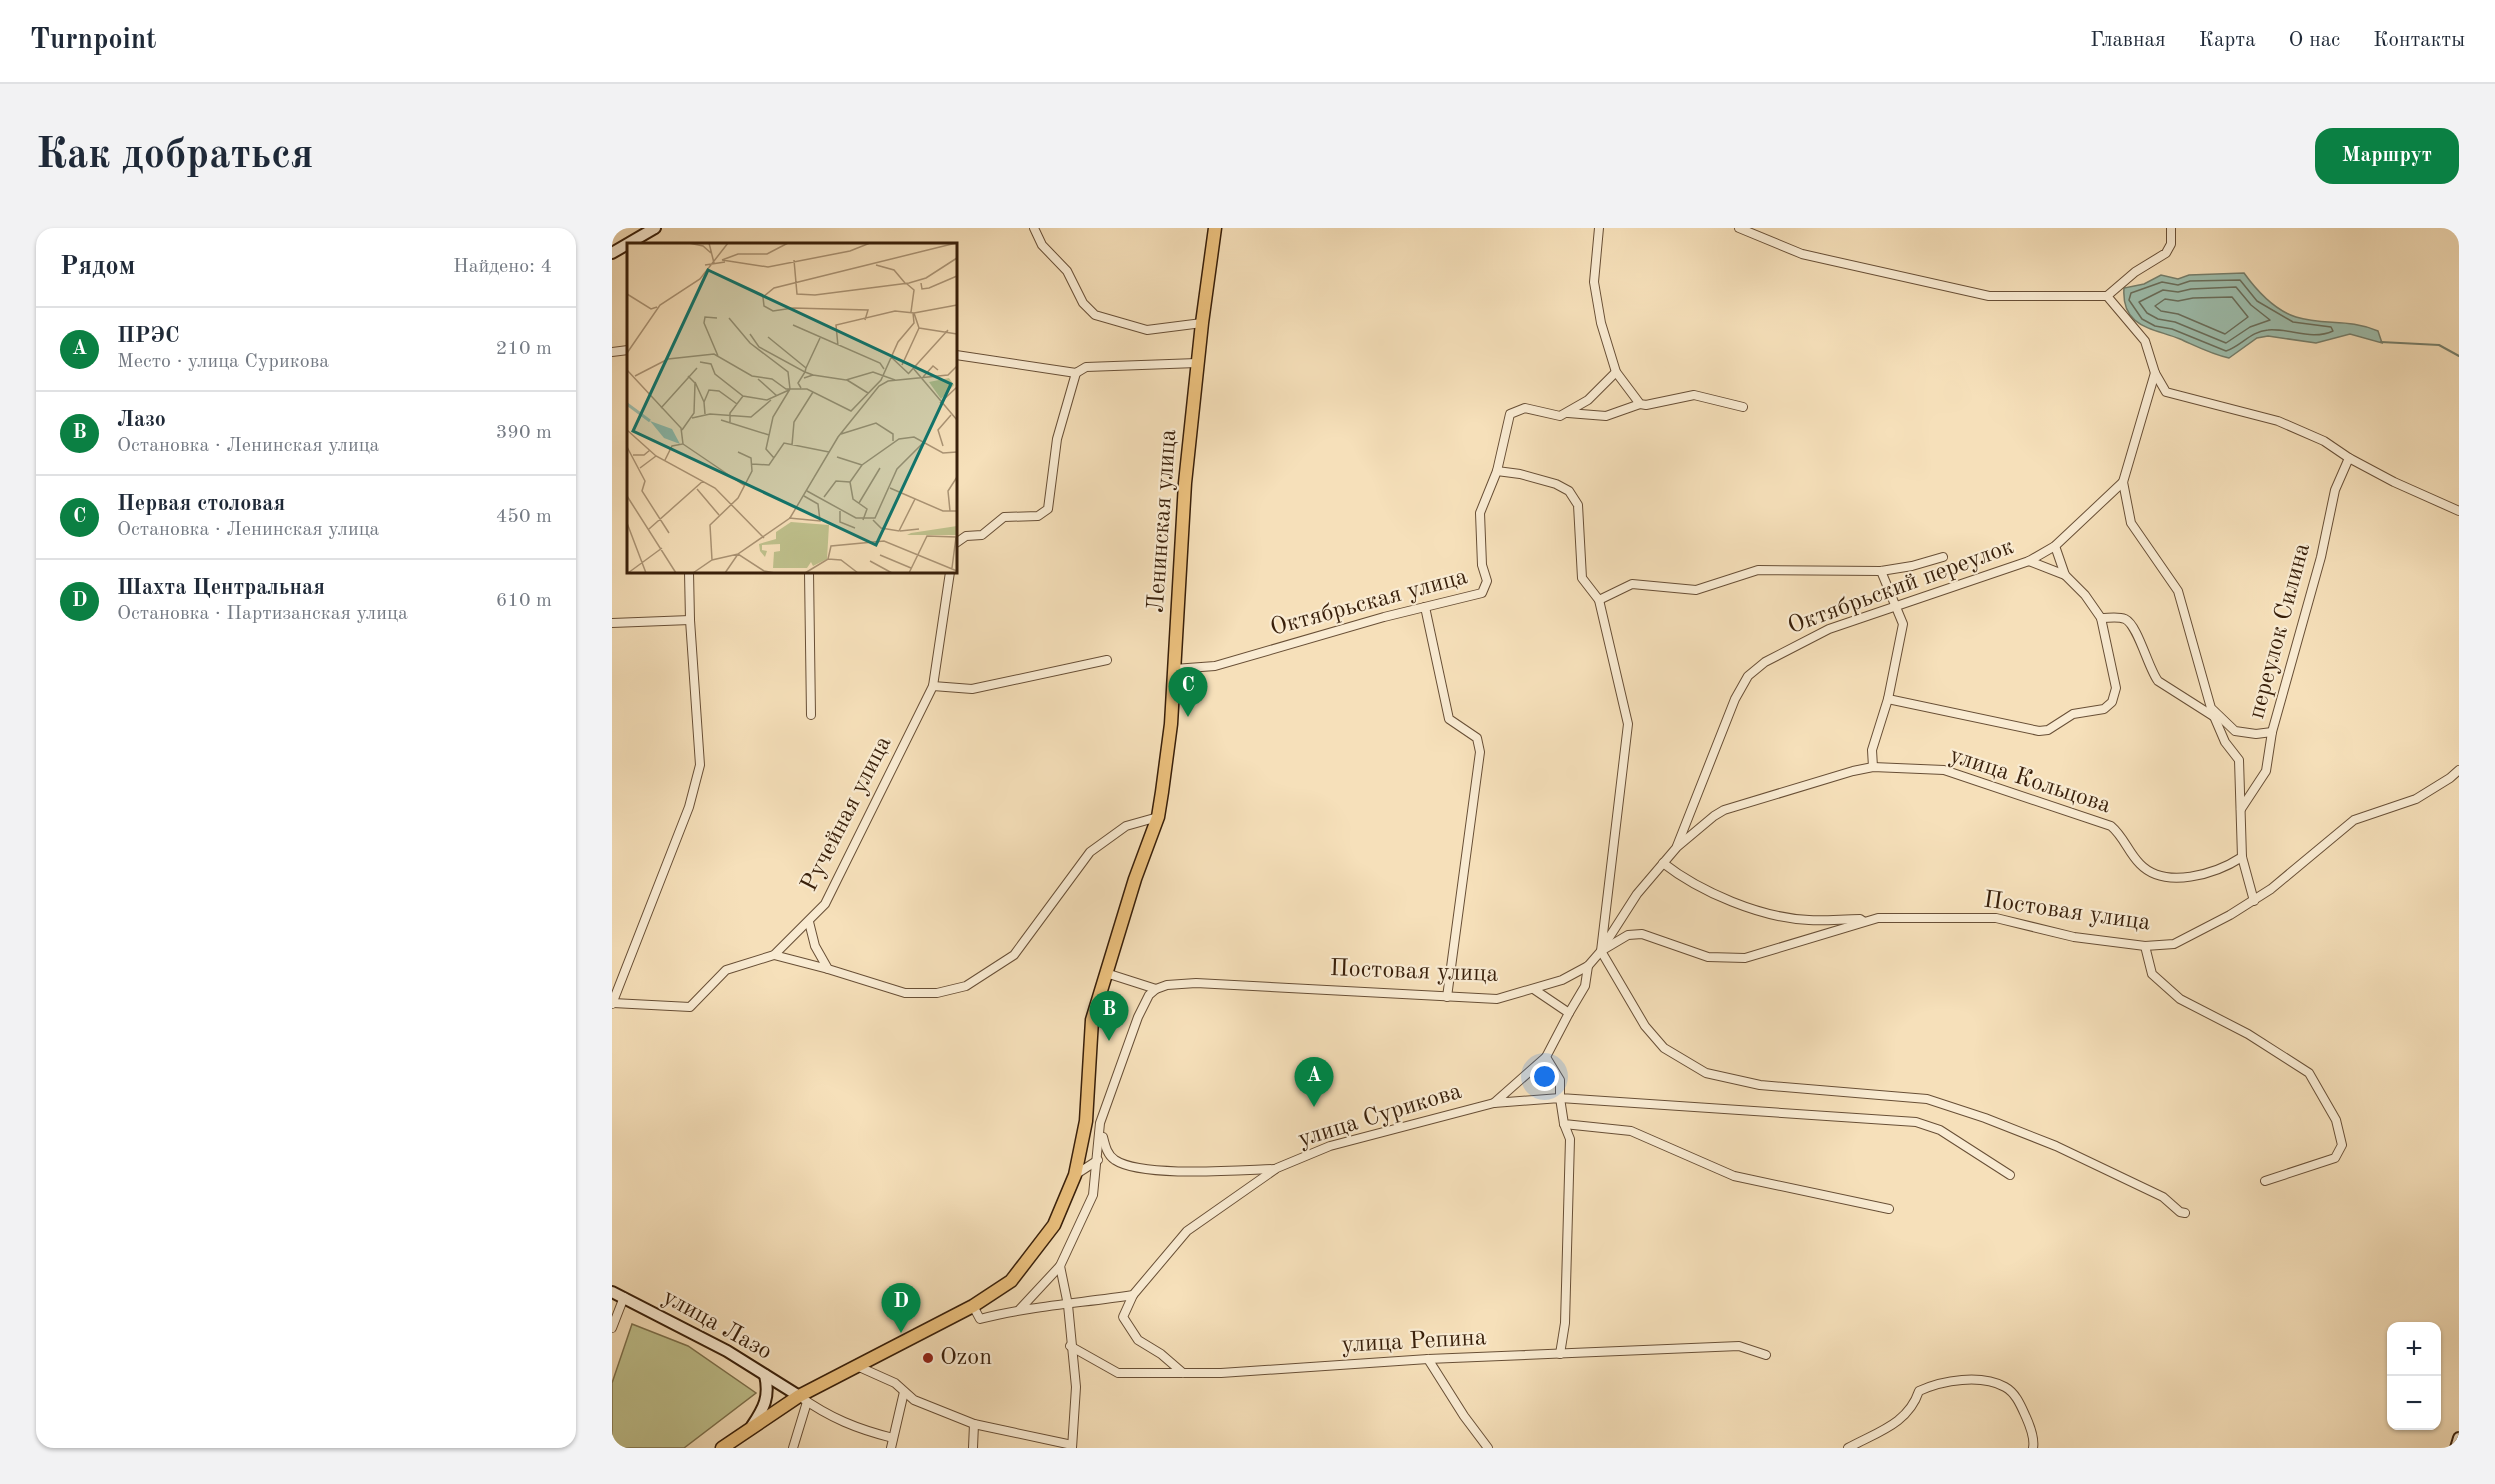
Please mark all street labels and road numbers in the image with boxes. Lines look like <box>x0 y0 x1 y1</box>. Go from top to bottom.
street label: Ленинская улица <box>1145 428 1181 614</box>
street label: Октябрьский переулок <box>1785 535 2017 639</box>
street label: переулок Силина <box>2245 540 2315 721</box>
street label: Октябрьская улица <box>1268 565 1470 641</box>
street label: Ручейная улица <box>798 732 896 895</box>
street label: улица Кольцова <box>1946 744 2114 818</box>
street label: Постовая улица <box>1982 888 2152 936</box>
street label: Постовая улица <box>1329 957 1499 987</box>
street label: улица Сурикова <box>1295 1080 1465 1152</box>
street label: улица Лазо <box>658 1285 776 1365</box>
street label: улица Репина <box>1341 1326 1487 1358</box>

